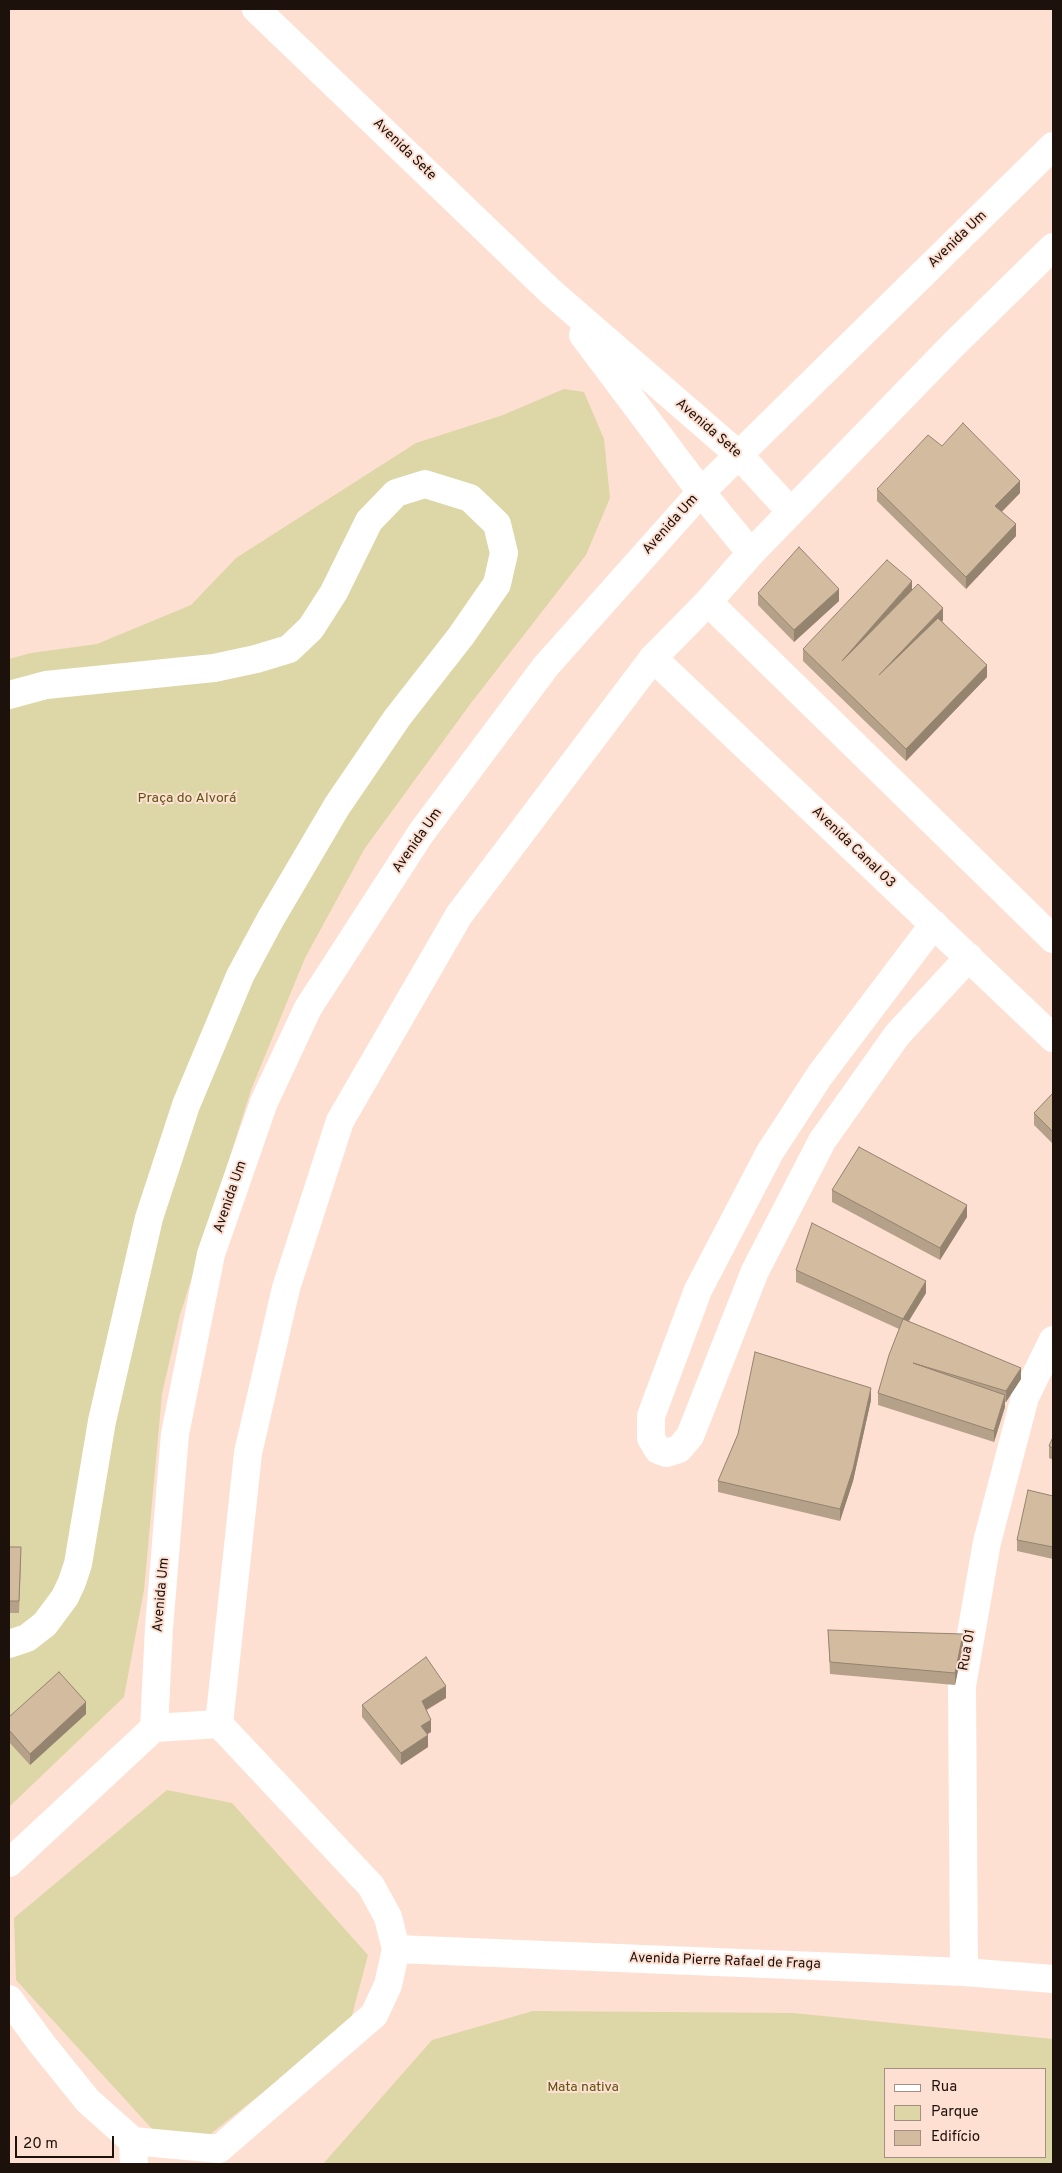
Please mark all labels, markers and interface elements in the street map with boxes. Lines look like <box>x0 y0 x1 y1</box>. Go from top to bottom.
street label: Avenida Sete <box>369 116 439 184</box>
street label: Avenida Um <box>925 208 991 272</box>
street label: Avenida Sete <box>672 396 744 462</box>
street label: Avenida Um <box>640 491 702 559</box>
park label: Praça do Alvorá <box>138 791 236 807</box>
street label: Avenida Canal 03 <box>808 804 898 892</box>
street label: Avenida Um <box>390 805 446 877</box>
street label: Avenida Um <box>211 1159 251 1235</box>
street label: Avenida Um <box>150 1557 174 1633</box>
street label: Rua 01 <box>956 1628 980 1672</box>
street label: Avenida Pierre Rafael de Fraga <box>629 1950 821 1974</box>
legend <box>884 2068 1047 2158</box>
text: Rua <box>931 2078 957 2097</box>
park label: Mata nativa <box>547 2080 619 2096</box>
text: Parque <box>931 2103 979 2122</box>
scale bar <box>18 2126 116 2158</box>
text: Edifício <box>931 2128 980 2147</box>
text: 20 m <box>23 2135 58 2154</box>

